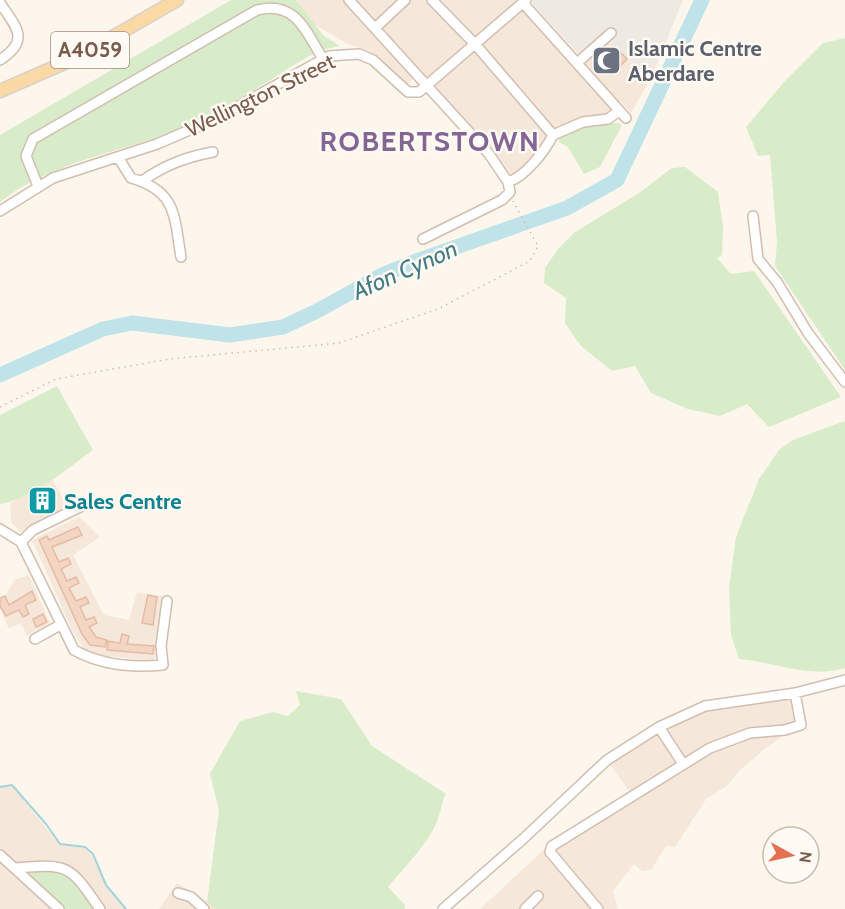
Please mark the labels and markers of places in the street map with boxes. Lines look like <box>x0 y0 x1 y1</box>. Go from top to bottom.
place label: Islamic Centre Aberdare <box>628 35 762 87</box>
mosque icon: Islamic Centre Aberdare <box>591 45 623 77</box>
building icon: Sales Centre <box>27 485 59 517</box>
place label: Sales Centre <box>64 488 181 515</box>

